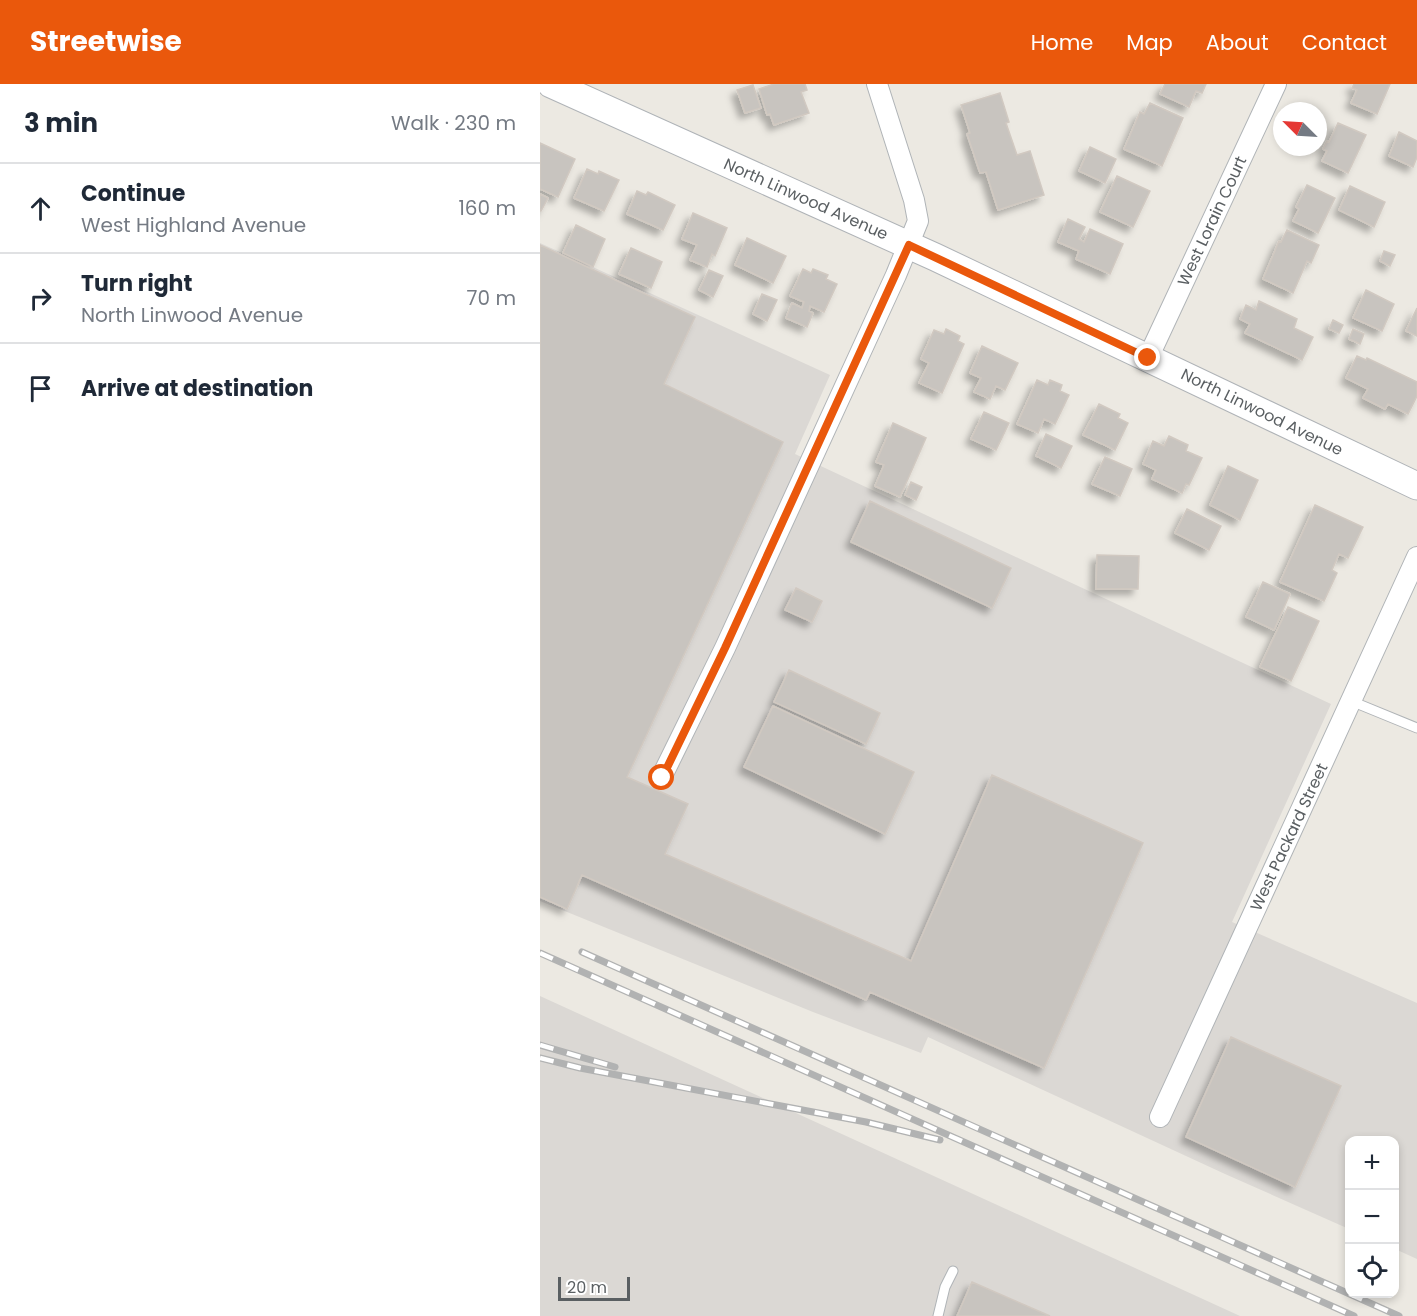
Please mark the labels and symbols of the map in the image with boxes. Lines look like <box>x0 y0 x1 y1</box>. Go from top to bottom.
north arrow <box>1273 102 1327 156</box>
street label: North Linwood Avenue <box>720 152 892 246</box>
street label: West Lorain Court <box>1172 152 1252 290</box>
route end <box>1134 344 1160 370</box>
street label: North Linwood Avenue <box>1177 363 1347 461</box>
street label: West Packard Street <box>1245 759 1333 915</box>
route start <box>648 764 674 790</box>
scale bar <box>558 1274 630 1302</box>

